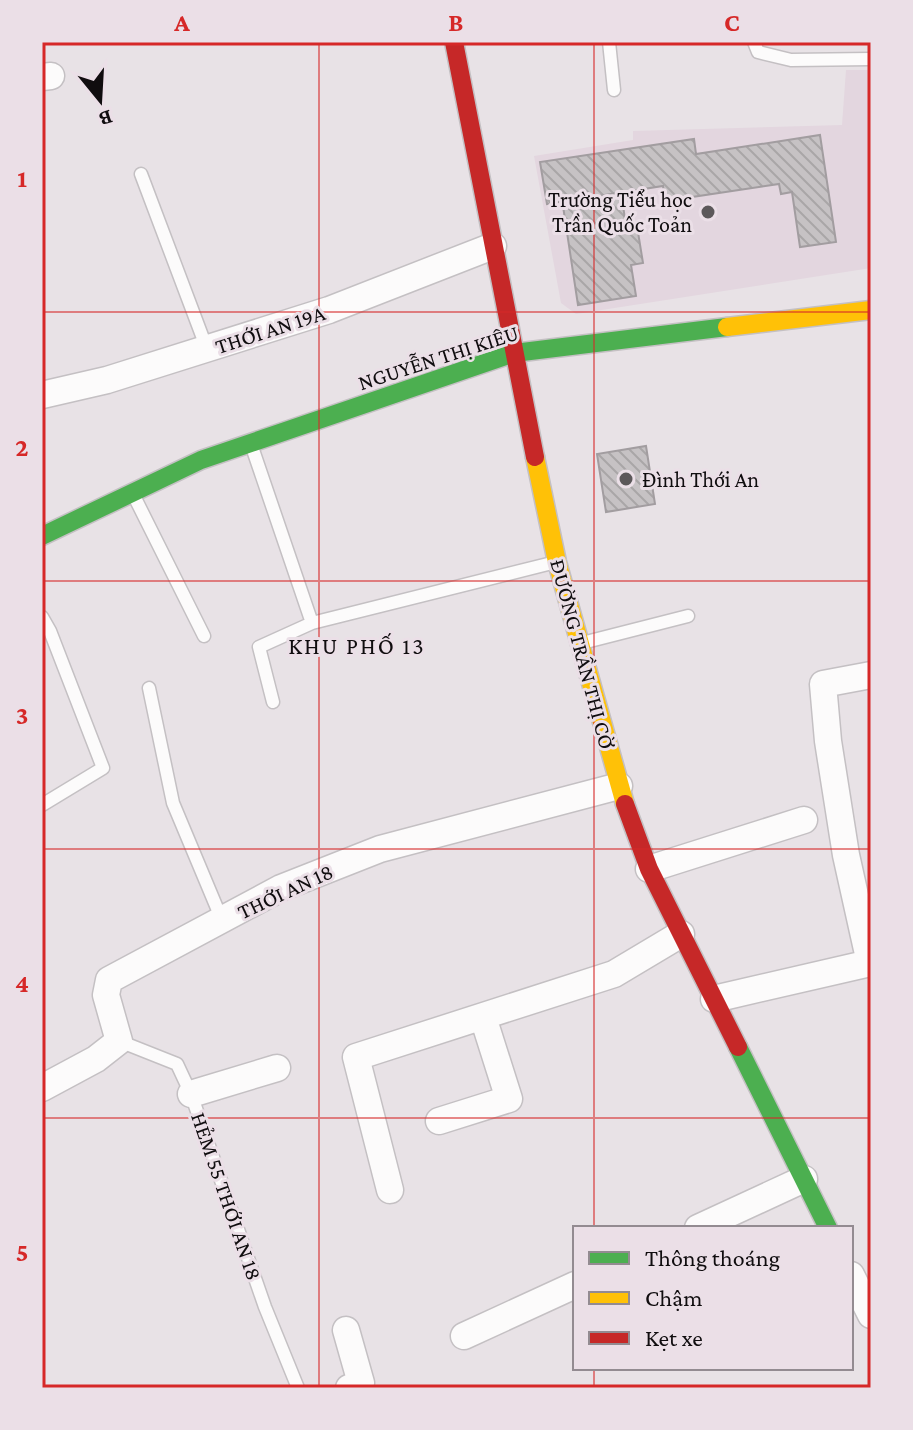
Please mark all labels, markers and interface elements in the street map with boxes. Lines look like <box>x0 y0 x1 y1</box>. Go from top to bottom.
text: A <box>173 8 190 37</box>
text: B <box>448 8 464 37</box>
text: C <box>724 8 740 37</box>
north arrow <box>60 60 140 140</box>
text: B <box>96 105 116 132</box>
text: 1 <box>17 164 27 193</box>
place label: Trường Tiểu học Trần Quốc Toản <box>548 187 692 237</box>
marker: Trường Tiểu học Trần Quốc Toản <box>699 203 717 221</box>
street label: THỚI AN 19A <box>212 300 329 359</box>
street label: NGUYỄN THỊ KIÊU <box>354 319 522 395</box>
text: 2 <box>15 433 29 462</box>
place label: Đình Thới An <box>642 467 759 492</box>
marker: Đình Thới An <box>617 470 635 488</box>
street label: ĐƯỜNG TRẦN THỊ CỜ <box>545 556 621 752</box>
district label: KHU PHỐ 13 <box>288 632 426 659</box>
text: 3 <box>16 701 28 730</box>
street label: THỚI AN 18 <box>234 859 337 924</box>
text: 4 <box>15 969 29 998</box>
street label: HẺM 55 THỚI AN 18 <box>186 1109 267 1283</box>
legend <box>573 1226 853 1370</box>
text: 5 <box>16 1238 28 1267</box>
text: Thông thoáng <box>645 1244 781 1271</box>
text: Chậm <box>645 1284 702 1311</box>
text: Kẹt xe <box>645 1324 703 1351</box>

